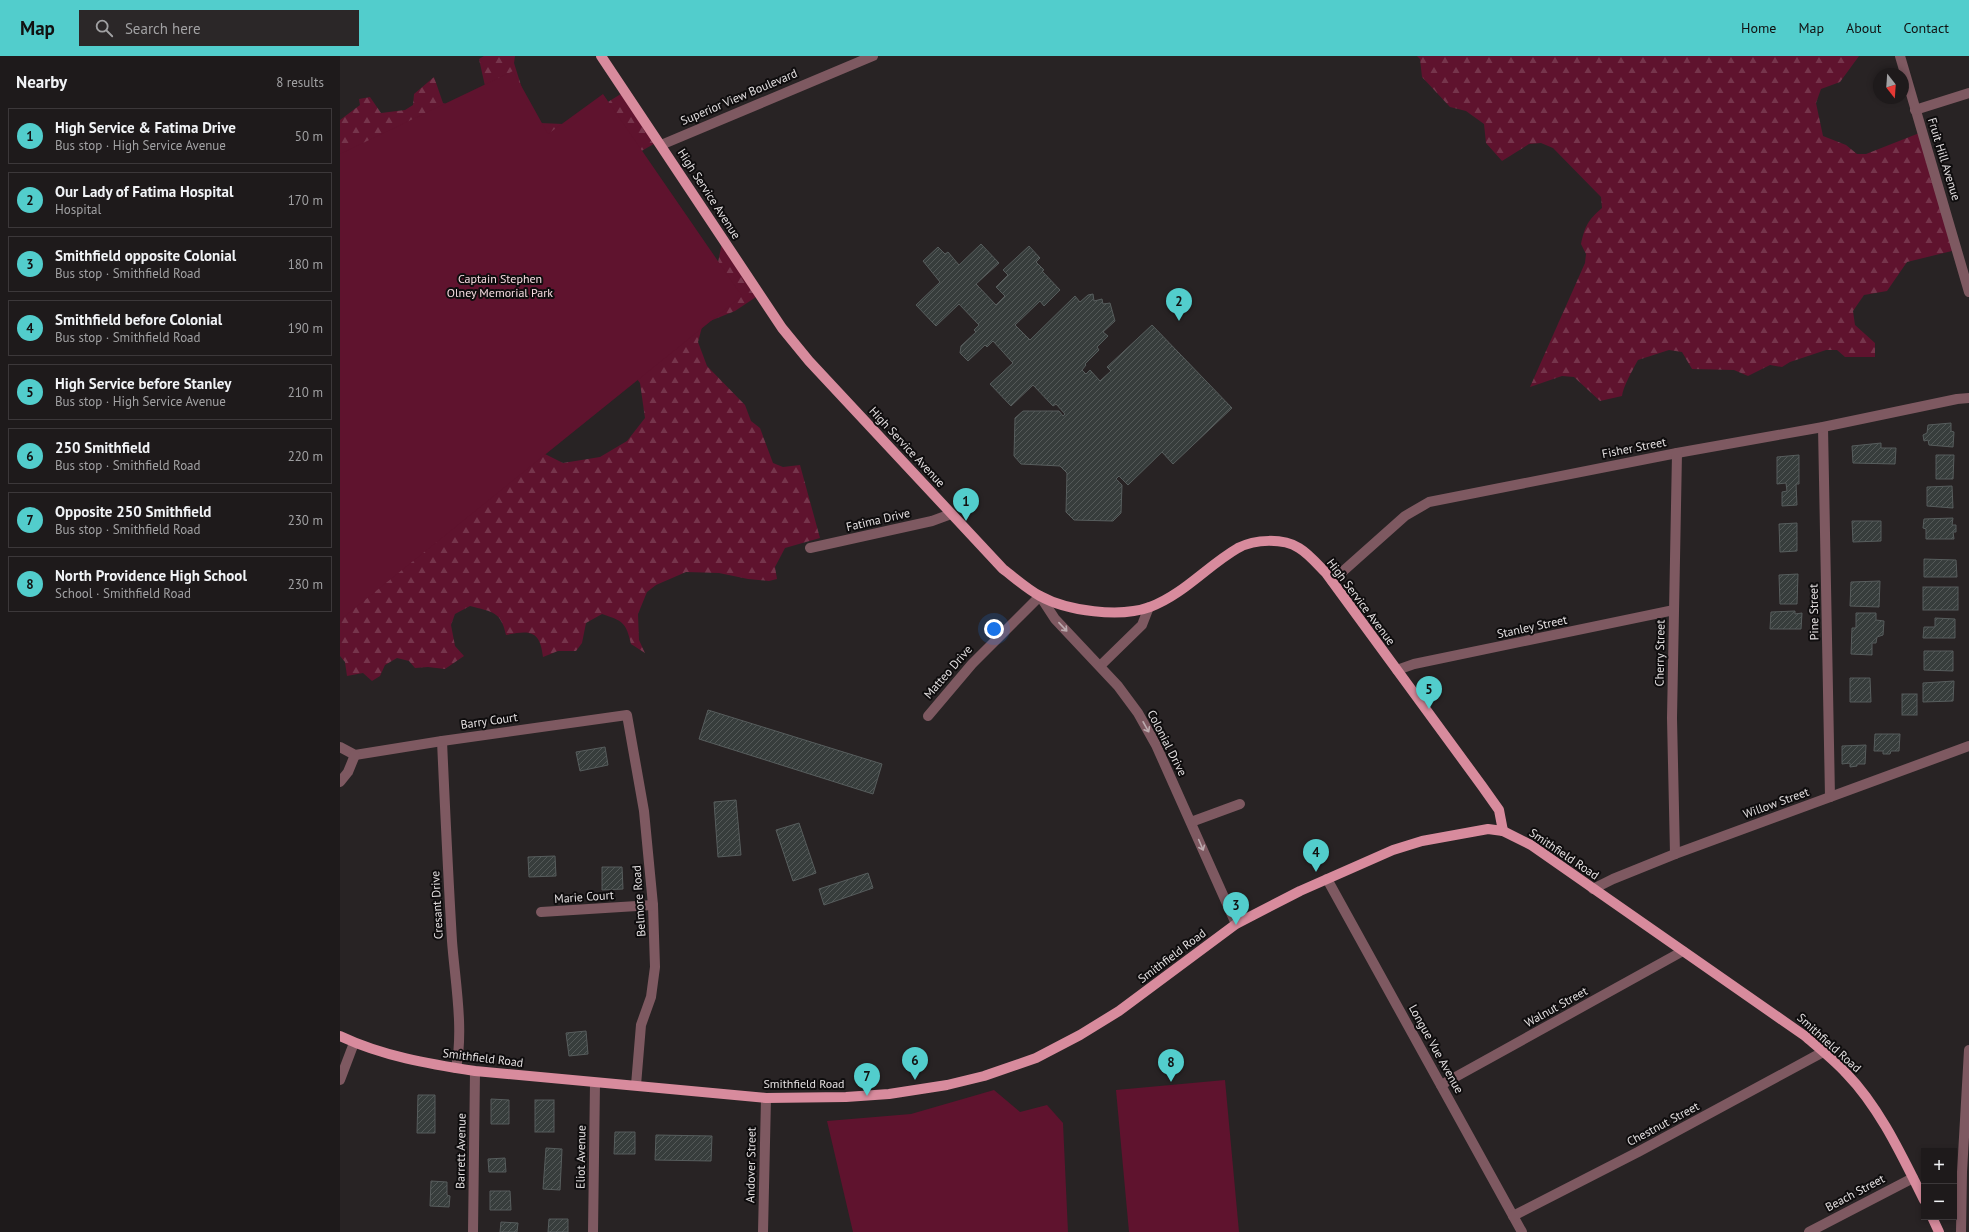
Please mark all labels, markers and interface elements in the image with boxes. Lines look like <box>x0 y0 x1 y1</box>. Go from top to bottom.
search box <box>79 10 359 46</box>
text: Map <box>20 16 55 40</box>
icon: search <box>93 17 115 39</box>
text: Search here <box>125 19 201 38</box>
text: Home <box>1741 19 1776 37</box>
text: Map <box>1798 19 1824 37</box>
text: About <box>1846 19 1882 37</box>
text: Contact <box>1904 19 1949 37</box>
street label: Superior View Boulevard <box>678 65 799 128</box>
north arrow <box>1873 68 1909 104</box>
text: Nearby <box>16 71 67 93</box>
text: 8 results <box>276 74 324 91</box>
street label: Fruit Hill Avenue <box>1925 116 1964 202</box>
text: High Service & Fatima Drive <box>55 118 236 137</box>
text: 1 <box>26 128 34 145</box>
text: 50 m <box>295 128 323 145</box>
text: Bus stop · High Service Avenue <box>55 137 226 154</box>
street label: High Service Avenue <box>675 146 744 242</box>
text: Our Lady of Fatima Hospital <box>55 182 233 201</box>
text: 2 <box>26 192 34 209</box>
text: 170 m <box>288 192 323 209</box>
text: Hospital <box>55 201 101 218</box>
text: Smithfield opposite Colonial <box>55 246 236 265</box>
text: 3 <box>26 256 34 273</box>
text: 180 m <box>288 256 323 273</box>
text: Bus stop · Smithfield Road <box>55 265 201 282</box>
park label: Captain Stephen Olney Memorial Park <box>447 271 553 300</box>
pin: 2 <box>1166 288 1192 321</box>
text: Smithfield before Colonial <box>55 310 222 329</box>
text: 4 <box>26 320 34 337</box>
text: 190 m <box>288 320 323 337</box>
text: Bus stop · Smithfield Road <box>55 329 201 346</box>
text: High Service before Stanley <box>55 374 231 393</box>
text: 5 <box>26 384 34 401</box>
text: 210 m <box>288 384 323 401</box>
text: Bus stop · High Service Avenue <box>55 393 226 410</box>
street label: High Service Avenue <box>866 403 949 490</box>
street label: Fisher Street <box>1601 434 1667 461</box>
text: 250 Smithfield <box>55 438 150 457</box>
text: 6 <box>26 448 34 465</box>
text: 220 m <box>288 448 323 465</box>
text: Bus stop · Smithfield Road <box>55 457 201 474</box>
pin: 1 <box>953 488 979 521</box>
text: Opposite 250 Smithfield <box>55 502 211 521</box>
street label: Fatima Drive <box>844 505 911 534</box>
text: 7 <box>26 512 34 529</box>
text: 230 m <box>288 512 323 529</box>
text: Bus stop · Smithfield Road <box>55 521 201 538</box>
street label: High Service Avenue <box>1324 555 1399 648</box>
text: North Providence High School <box>55 566 247 585</box>
text: 8 <box>26 576 34 593</box>
text: 230 m <box>288 576 323 593</box>
street label: Pine Street <box>1806 584 1821 640</box>
text: School · Smithfield Road <box>55 585 191 602</box>
street label: Stanley Street <box>1495 612 1568 641</box>
your location <box>984 619 1004 639</box>
street label: Cherry Street <box>1651 620 1668 686</box>
one-way arrow <box>1059 622 1068 632</box>
street label: Matteo Drive <box>920 642 975 701</box>
pin: 5 <box>1416 676 1442 709</box>
street label: Colonial Drive <box>1144 707 1191 778</box>
street label: Barry Court <box>460 709 518 732</box>
one-way arrow <box>1142 721 1150 733</box>
street label: Willow Street <box>1741 784 1811 821</box>
street label: Smithfield Road <box>1526 825 1602 882</box>
one-way arrow <box>1198 839 1205 851</box>
pin: 4 <box>1303 839 1329 872</box>
street label: Belmore Road <box>629 865 648 937</box>
street label: Cresant Drive <box>427 870 446 940</box>
street label: Marie Court <box>554 887 614 906</box>
pin: 3 <box>1223 892 1249 925</box>
street label: Smithfield Road <box>1135 925 1209 986</box>
street label: Walnut Street <box>1522 983 1590 1030</box>
street label: Longue Vue Avenue <box>1406 1002 1467 1096</box>
street label: Smithfield Road <box>1794 1010 1864 1075</box>
street label: Smithfield Road <box>442 1045 524 1070</box>
pin: 6 <box>902 1047 928 1080</box>
pin: 8 <box>1158 1049 1184 1082</box>
pin: 7 <box>854 1063 880 1096</box>
street label: Smithfield Road <box>763 1076 845 1091</box>
street label: Chestnut Street <box>1624 1098 1701 1149</box>
street label: Barrett Avenue <box>452 1113 469 1189</box>
street label: Eliot Avenue <box>572 1125 589 1189</box>
street label: Andover Street <box>742 1127 759 1203</box>
map controls <box>1921 1148 1957 1220</box>
button: + <box>1921 1148 1957 1184</box>
street label: Beach Street <box>1823 1171 1887 1214</box>
button: − <box>1921 1184 1957 1220</box>

